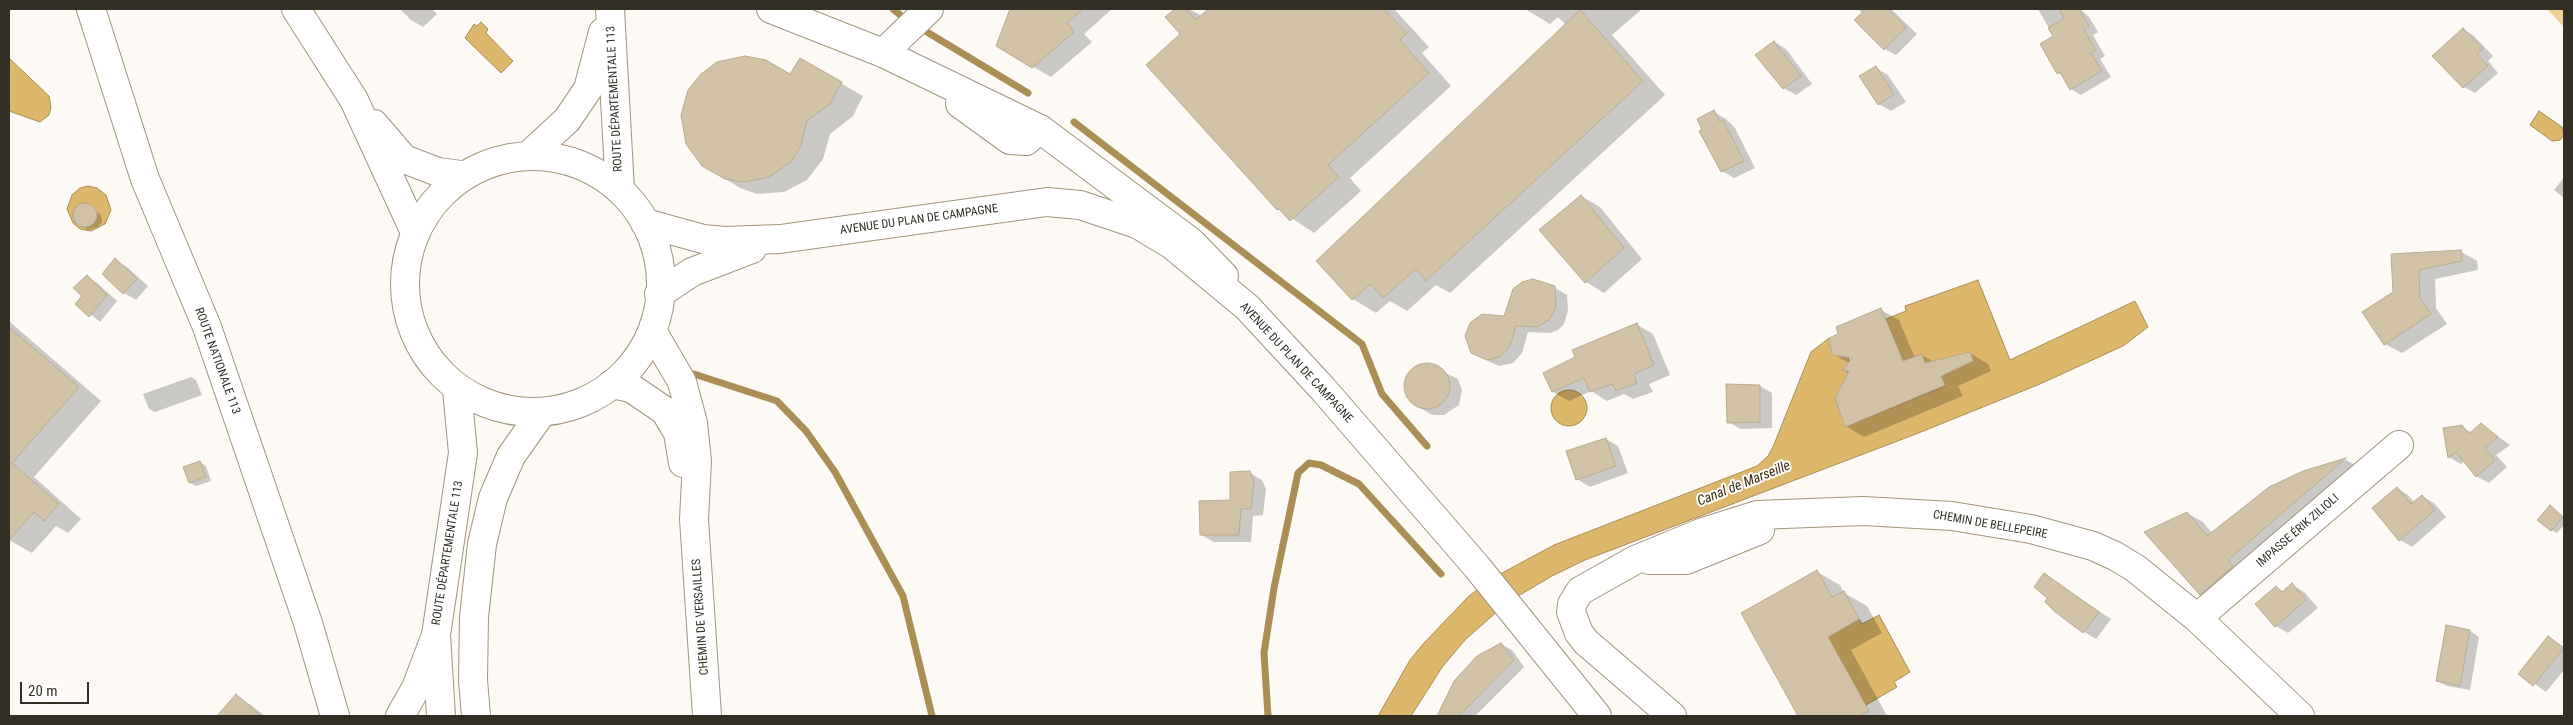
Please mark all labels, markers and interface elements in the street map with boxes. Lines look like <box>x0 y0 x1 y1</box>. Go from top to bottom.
street label: ROUTE DÉPARTEMENTALE 113 <box>604 26 626 172</box>
street label: AVENUE DU PLAN DE CAMPAGNE <box>839 202 999 238</box>
street label: AVENUE DU PLAN DE CAMPAGNE <box>1236 300 1356 426</box>
street label: ROUTE NATIONALE 113 <box>191 306 243 416</box>
water label: Canal de Marseille <box>1695 458 1793 510</box>
street label: ROUTE DÉPARTEMENTALE 113 <box>429 480 467 626</box>
street label: IMPASSE ÉRIK ZILIOLI <box>2254 491 2342 571</box>
street label: CHEMIN DE BELLEPEIRE <box>1932 508 2048 542</box>
street label: CHEMIN DE VERSAILLES <box>690 558 712 676</box>
scale bar <box>22 672 91 704</box>
text: 20 m <box>28 682 58 700</box>

